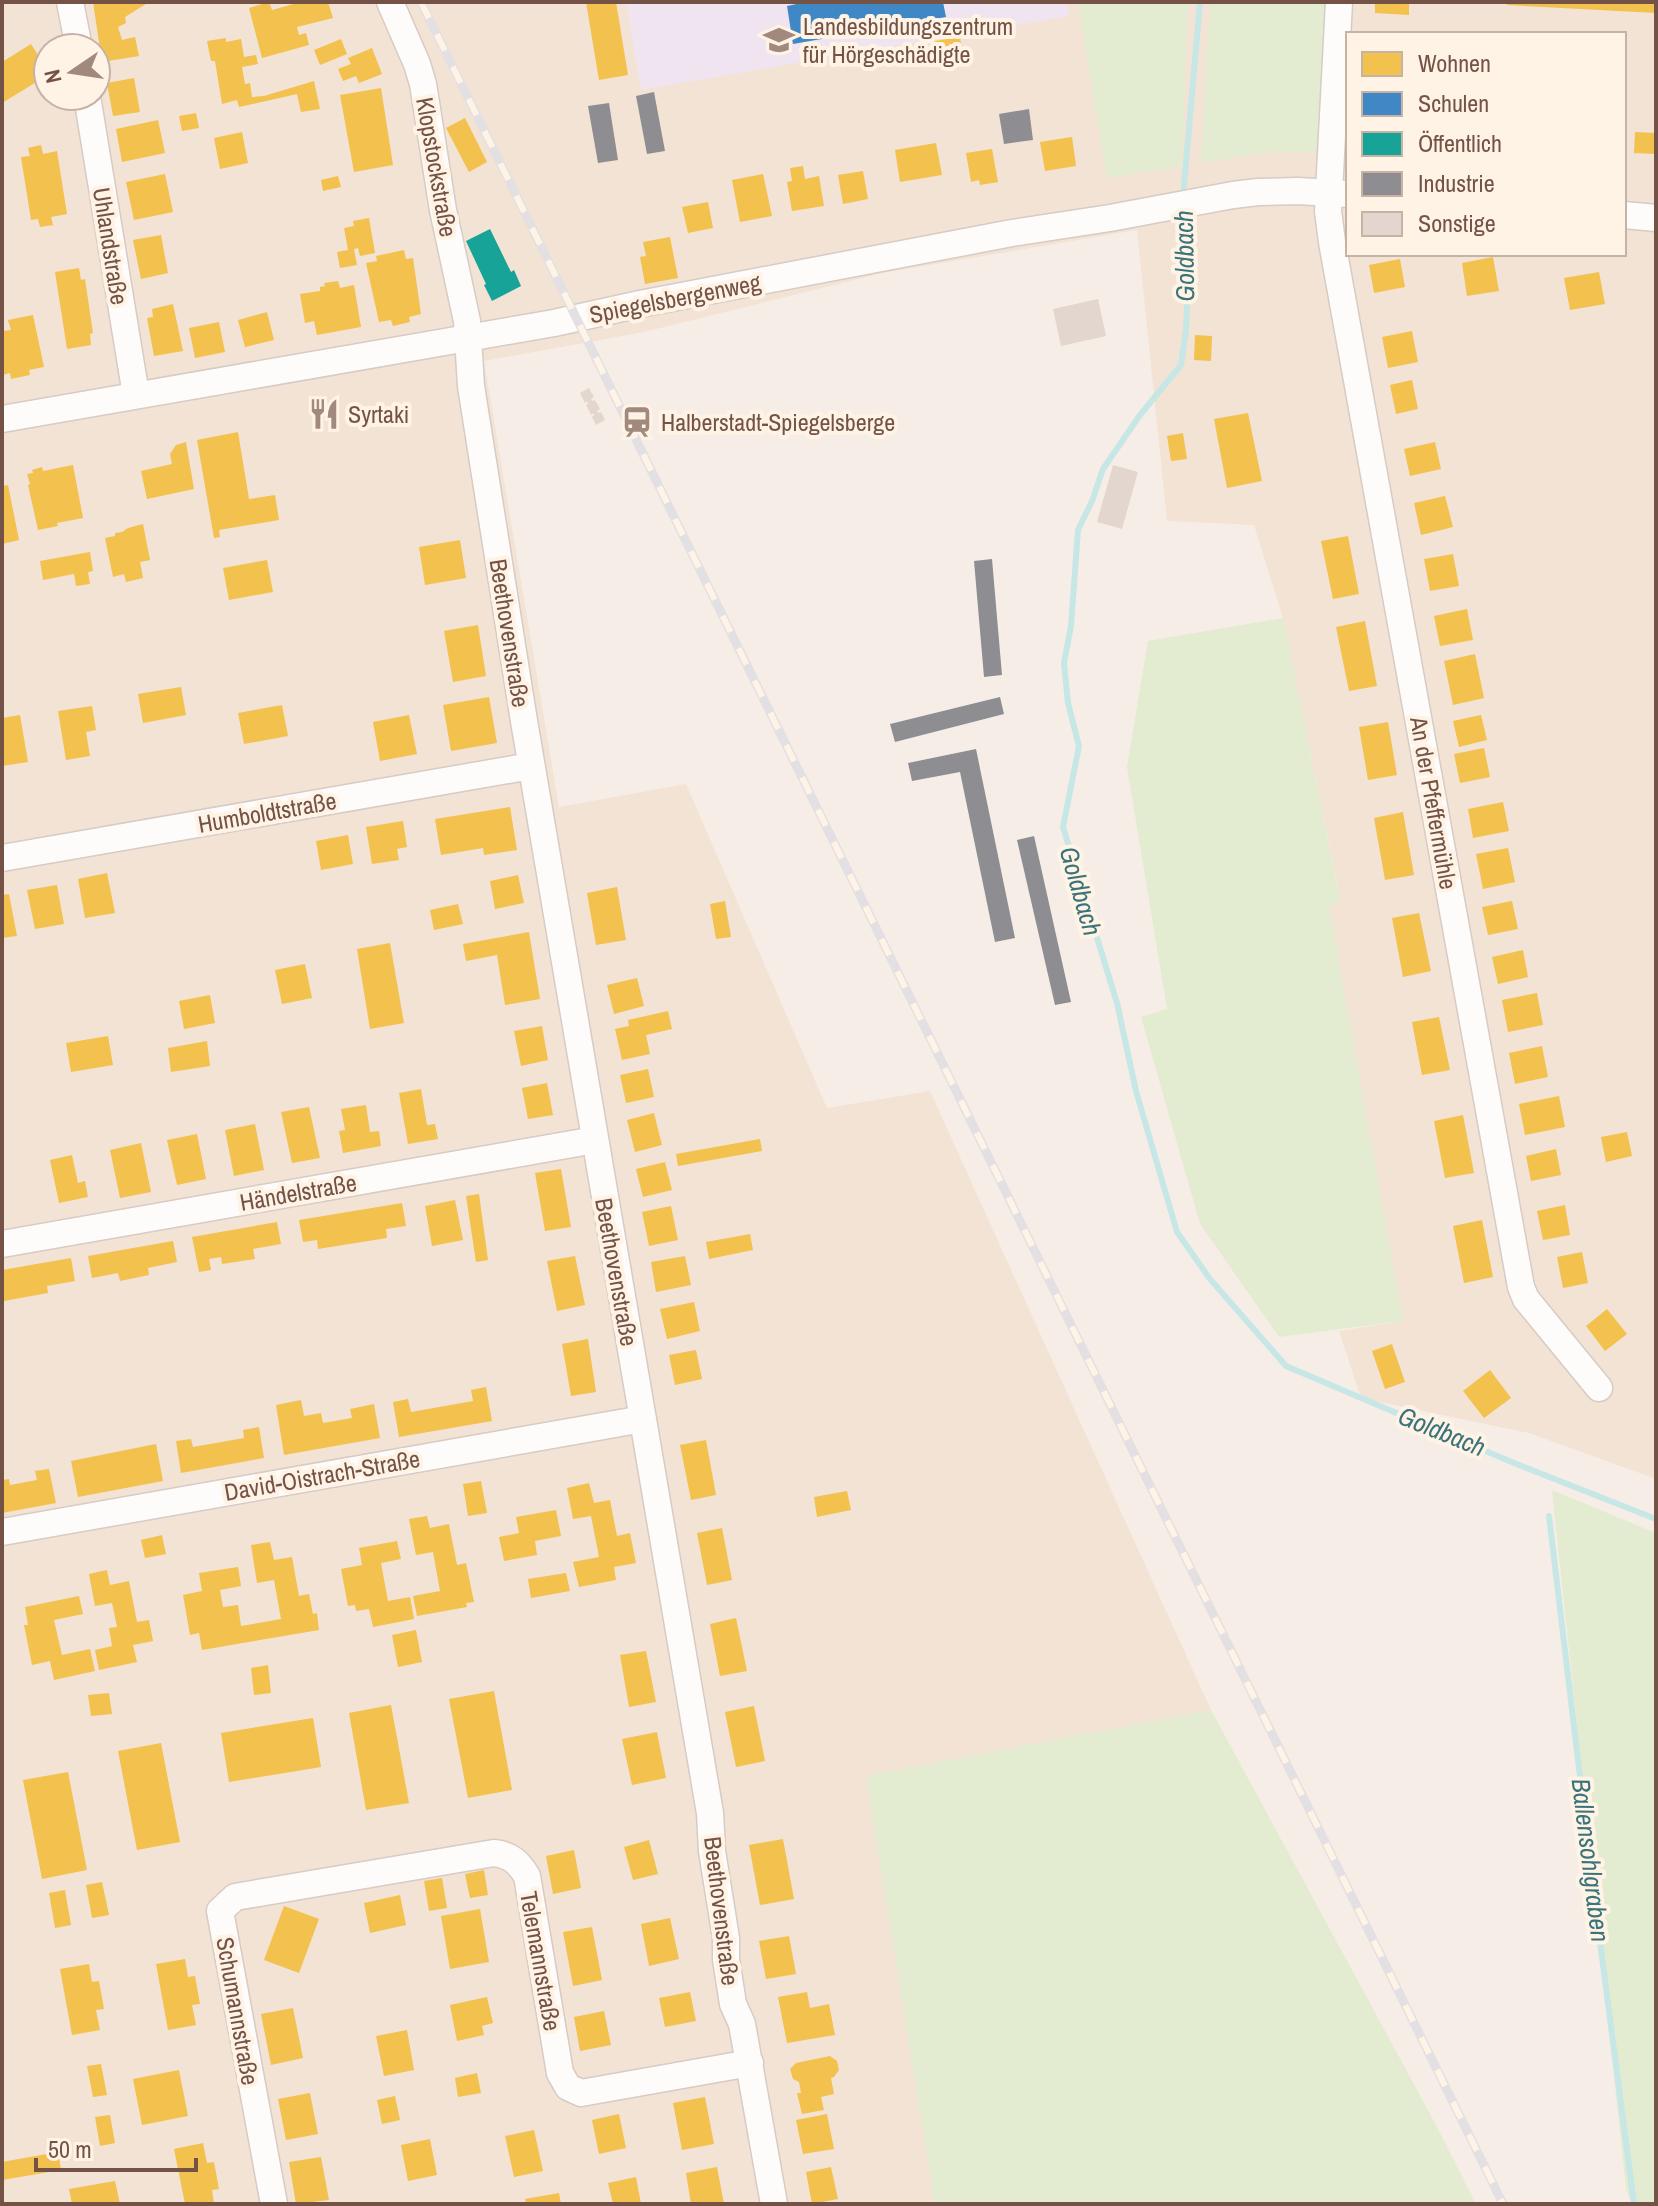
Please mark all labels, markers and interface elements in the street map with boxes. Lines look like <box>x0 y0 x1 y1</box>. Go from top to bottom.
place label: Landesbildungszentrum für Hörgeschädigte <box>803 10 1013 70</box>
school or university icon: Landesbildungszentrum für Hörgeschädigte <box>762 23 796 57</box>
north arrow <box>32 32 112 112</box>
legend <box>1346 32 1626 256</box>
text: Wohnen <box>1418 47 1491 79</box>
text: N <box>36 67 69 86</box>
text: Schulen <box>1418 87 1489 119</box>
street label: Klopstockstraße <box>409 95 465 239</box>
text: Öffentlich <box>1418 127 1502 159</box>
text: Industrie <box>1418 167 1495 199</box>
street label: Uhlandstraße <box>86 185 136 307</box>
text: Sonstige <box>1418 207 1496 239</box>
water label: Goldbach <box>1166 210 1202 302</box>
street label: Spiegelsbergenweg <box>587 266 763 330</box>
restaurant icon: Syrtaki <box>307 397 341 431</box>
place label: Syrtaki <box>348 398 409 430</box>
station icon: Halberstadt-Spiegelsberge <box>620 405 654 439</box>
place label: Halberstadt-Spiegelsberge <box>661 406 895 438</box>
street label: Beethovenstraße <box>482 556 538 710</box>
street label: An der Pfeffermühle <box>1403 713 1465 892</box>
street label: Humboldtstraße <box>195 784 339 840</box>
water label: Goldbach <box>1052 842 1110 940</box>
street label: Händelstraße <box>237 1166 359 1218</box>
street label: Beethovenstraße <box>588 1195 646 1349</box>
water label: Goldbach <box>1393 1398 1491 1464</box>
street label: David-Oistrach-Straße <box>222 1442 422 1508</box>
water label: Ballensohlgraben <box>1564 1776 1618 1944</box>
street label: Beethovenstraße <box>697 1835 747 1987</box>
street label: Telemannstraße <box>513 1889 569 2033</box>
street label: Schumannstraße <box>209 1934 267 2088</box>
scale bar <box>36 2122 196 2172</box>
text: 50 m <box>48 2133 92 2165</box>

